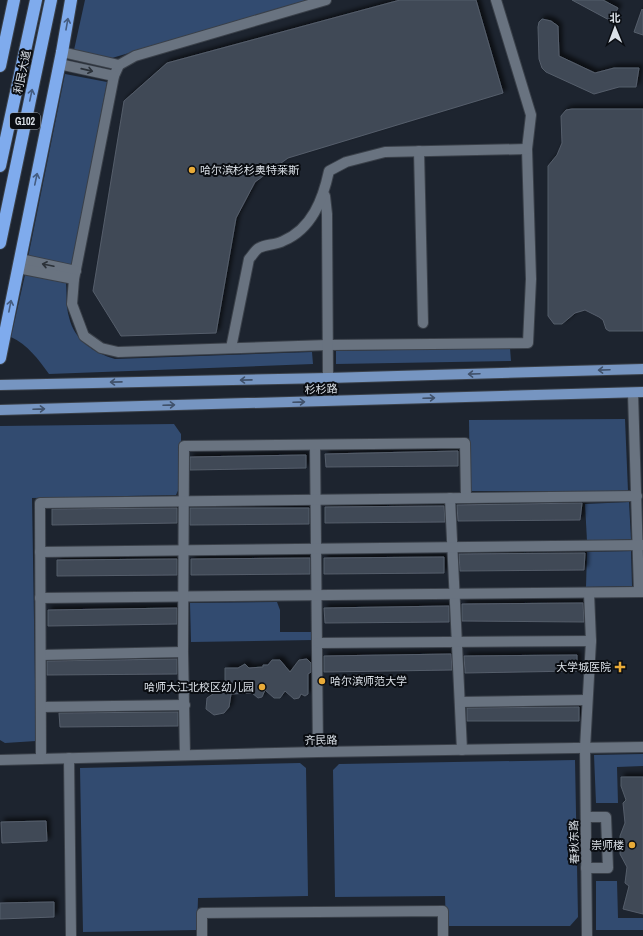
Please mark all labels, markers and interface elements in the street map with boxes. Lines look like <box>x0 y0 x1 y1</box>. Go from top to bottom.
north arrow <box>595 8 635 48</box>
text: 北 <box>609 11 620 25</box>
one-way arrow <box>63 18 71 31</box>
street label: 利民大道 <box>11 49 33 95</box>
one-way arrow <box>80 67 93 75</box>
one-way arrow <box>27 89 35 102</box>
road number: G102 <box>10 113 40 129</box>
place label: 哈尔滨杉杉奥特莱斯 <box>200 163 299 177</box>
marker: 哈尔滨杉杉奥特莱斯 <box>187 165 197 175</box>
one-way arrow <box>32 173 40 186</box>
one-way arrow <box>42 261 55 269</box>
one-way arrow <box>7 300 15 313</box>
one-way arrow <box>598 366 611 374</box>
one-way arrow <box>468 370 481 378</box>
one-way arrow <box>240 376 253 384</box>
one-way arrow <box>110 379 123 386</box>
street label: 杉杉路 <box>304 381 338 397</box>
one-way arrow <box>422 394 435 402</box>
one-way arrow <box>292 398 305 405</box>
one-way arrow <box>162 401 175 409</box>
one-way arrow <box>32 405 45 412</box>
place label: 大学城医院 <box>556 660 611 674</box>
marker: 大学城医院 <box>614 661 626 673</box>
place label: 哈尔滨师范大学 <box>330 674 407 688</box>
marker: 哈尔滨师范大学 <box>317 676 327 686</box>
place label: 哈师大江北校区幼儿园 <box>144 680 254 694</box>
marker: 哈师大江北校区幼儿园 <box>257 682 267 692</box>
street label: 齐民路 <box>304 733 338 747</box>
street label: 春秋东路 <box>567 820 581 864</box>
place label: 崇师楼 <box>591 838 624 852</box>
marker: 崇师楼 <box>627 840 637 850</box>

